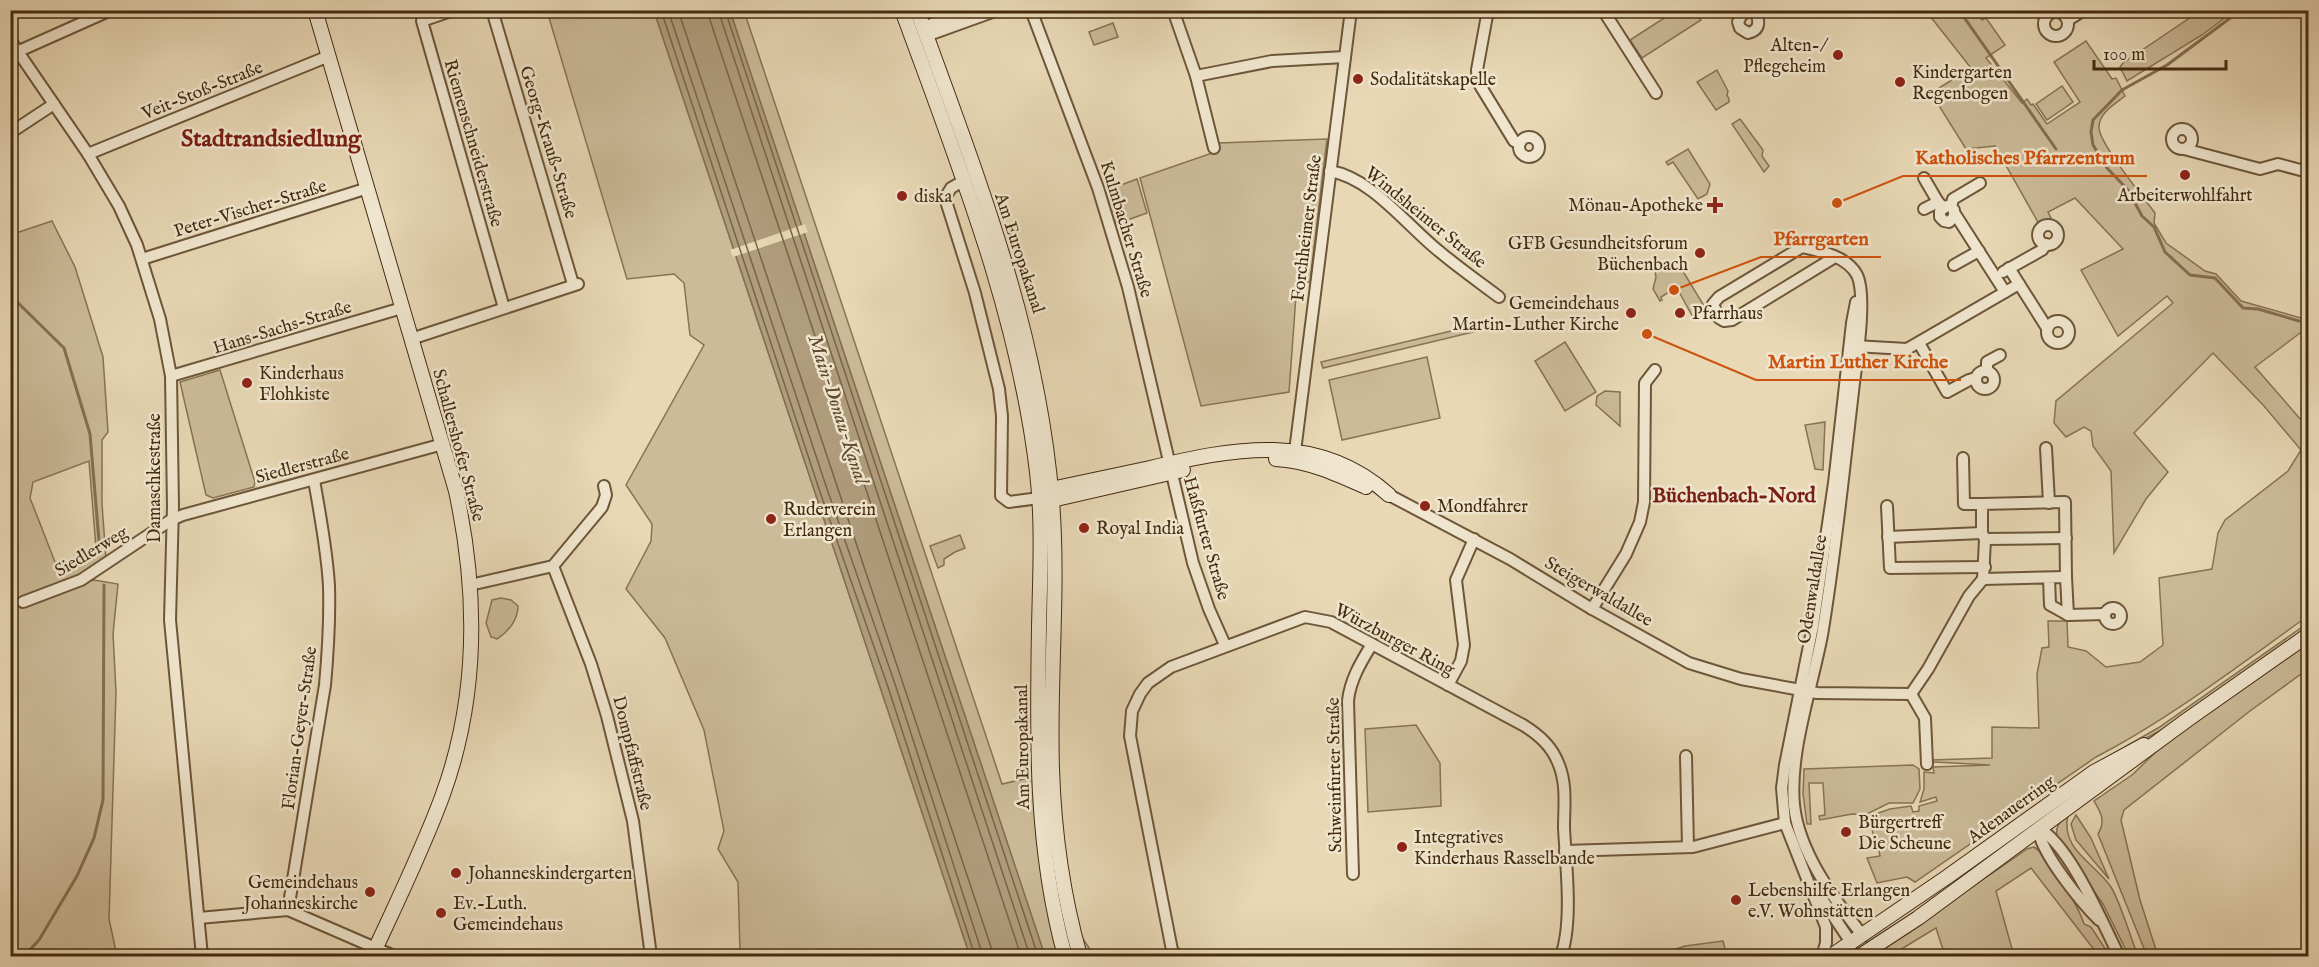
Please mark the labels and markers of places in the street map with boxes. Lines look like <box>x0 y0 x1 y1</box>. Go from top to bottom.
place label: Alten-/ Pflegeheim <box>1743 35 1829 79</box>
marker: Alten-/ Pflegeheim <box>1831 48 1845 62</box>
place label: Kindergarten Regenbogen <box>1912 62 2012 106</box>
place label: Sodalitätskapelle <box>1370 69 1496 92</box>
marker: Sodalitätskapelle <box>1351 72 1365 86</box>
marker: Kindergarten Regenbogen <box>1893 75 1907 89</box>
callout: Katholisches Pfarrzentrum <box>1903 138 2147 176</box>
marker: Arbeiterwohlfahrt <box>2178 168 2192 182</box>
place label: Arbeiterwohlfahrt <box>2117 185 2252 208</box>
place label: diska <box>914 186 952 209</box>
marker: diska <box>895 189 909 203</box>
place label: Mönau-Apotheke <box>1568 195 1703 218</box>
marker: Mönau-Apotheke <box>1708 198 1722 212</box>
callout: Pfarrgarten <box>1761 219 1881 257</box>
place label: GFB Gesundheitsforum Büchenbach <box>1508 233 1688 277</box>
marker: GFB Gesundheitsforum Büchenbach <box>1693 246 1707 260</box>
place label: Gemeindehaus Martin-Luther Kirche <box>1452 293 1619 337</box>
place label: Pfarrhaus <box>1692 303 1763 326</box>
marker: Gemeindehaus Martin-Luther Kirche <box>1624 306 1638 320</box>
marker: Pfarrhaus <box>1673 306 1687 320</box>
callout: Martin Luther Kirche <box>1756 342 1961 380</box>
place label: Kinderhaus Flohkiste <box>259 363 344 407</box>
marker: Kinderhaus Flohkiste <box>240 376 254 390</box>
place label: Mondfahrer <box>1437 496 1528 519</box>
place label: Ruderverein Erlangen <box>783 499 876 543</box>
marker: Mondfahrer <box>1418 499 1432 513</box>
marker: Ruderverein Erlangen <box>764 512 778 526</box>
place label: Royal India <box>1096 518 1184 541</box>
marker: Royal India <box>1077 521 1091 535</box>
place label: Bürgertreff Die Scheune <box>1858 812 1951 856</box>
marker: Bürgertreff Die Scheune <box>1839 825 1853 839</box>
place label: Integratives Kinderhaus Rasselbande <box>1414 827 1595 871</box>
marker: Integratives Kinderhaus Rasselbande <box>1395 840 1409 854</box>
place label: Johanneskindergarten <box>466 863 633 886</box>
marker: Johanneskindergarten <box>449 866 463 880</box>
place label: Gemeindehaus Johanneskirche <box>242 872 358 916</box>
place label: Lebenshilfe Erlangen e.V. Wohnstätten <box>1748 880 1910 924</box>
marker: Gemeindehaus Johanneskirche <box>363 885 377 899</box>
place label: Ev.-Luth. Gemeindehaus <box>453 893 563 937</box>
marker: Lebenshilfe Erlangen e.V. Wohnstätten <box>1729 893 1743 907</box>
marker: Ev.-Luth. Gemeindehaus <box>434 906 448 920</box>

